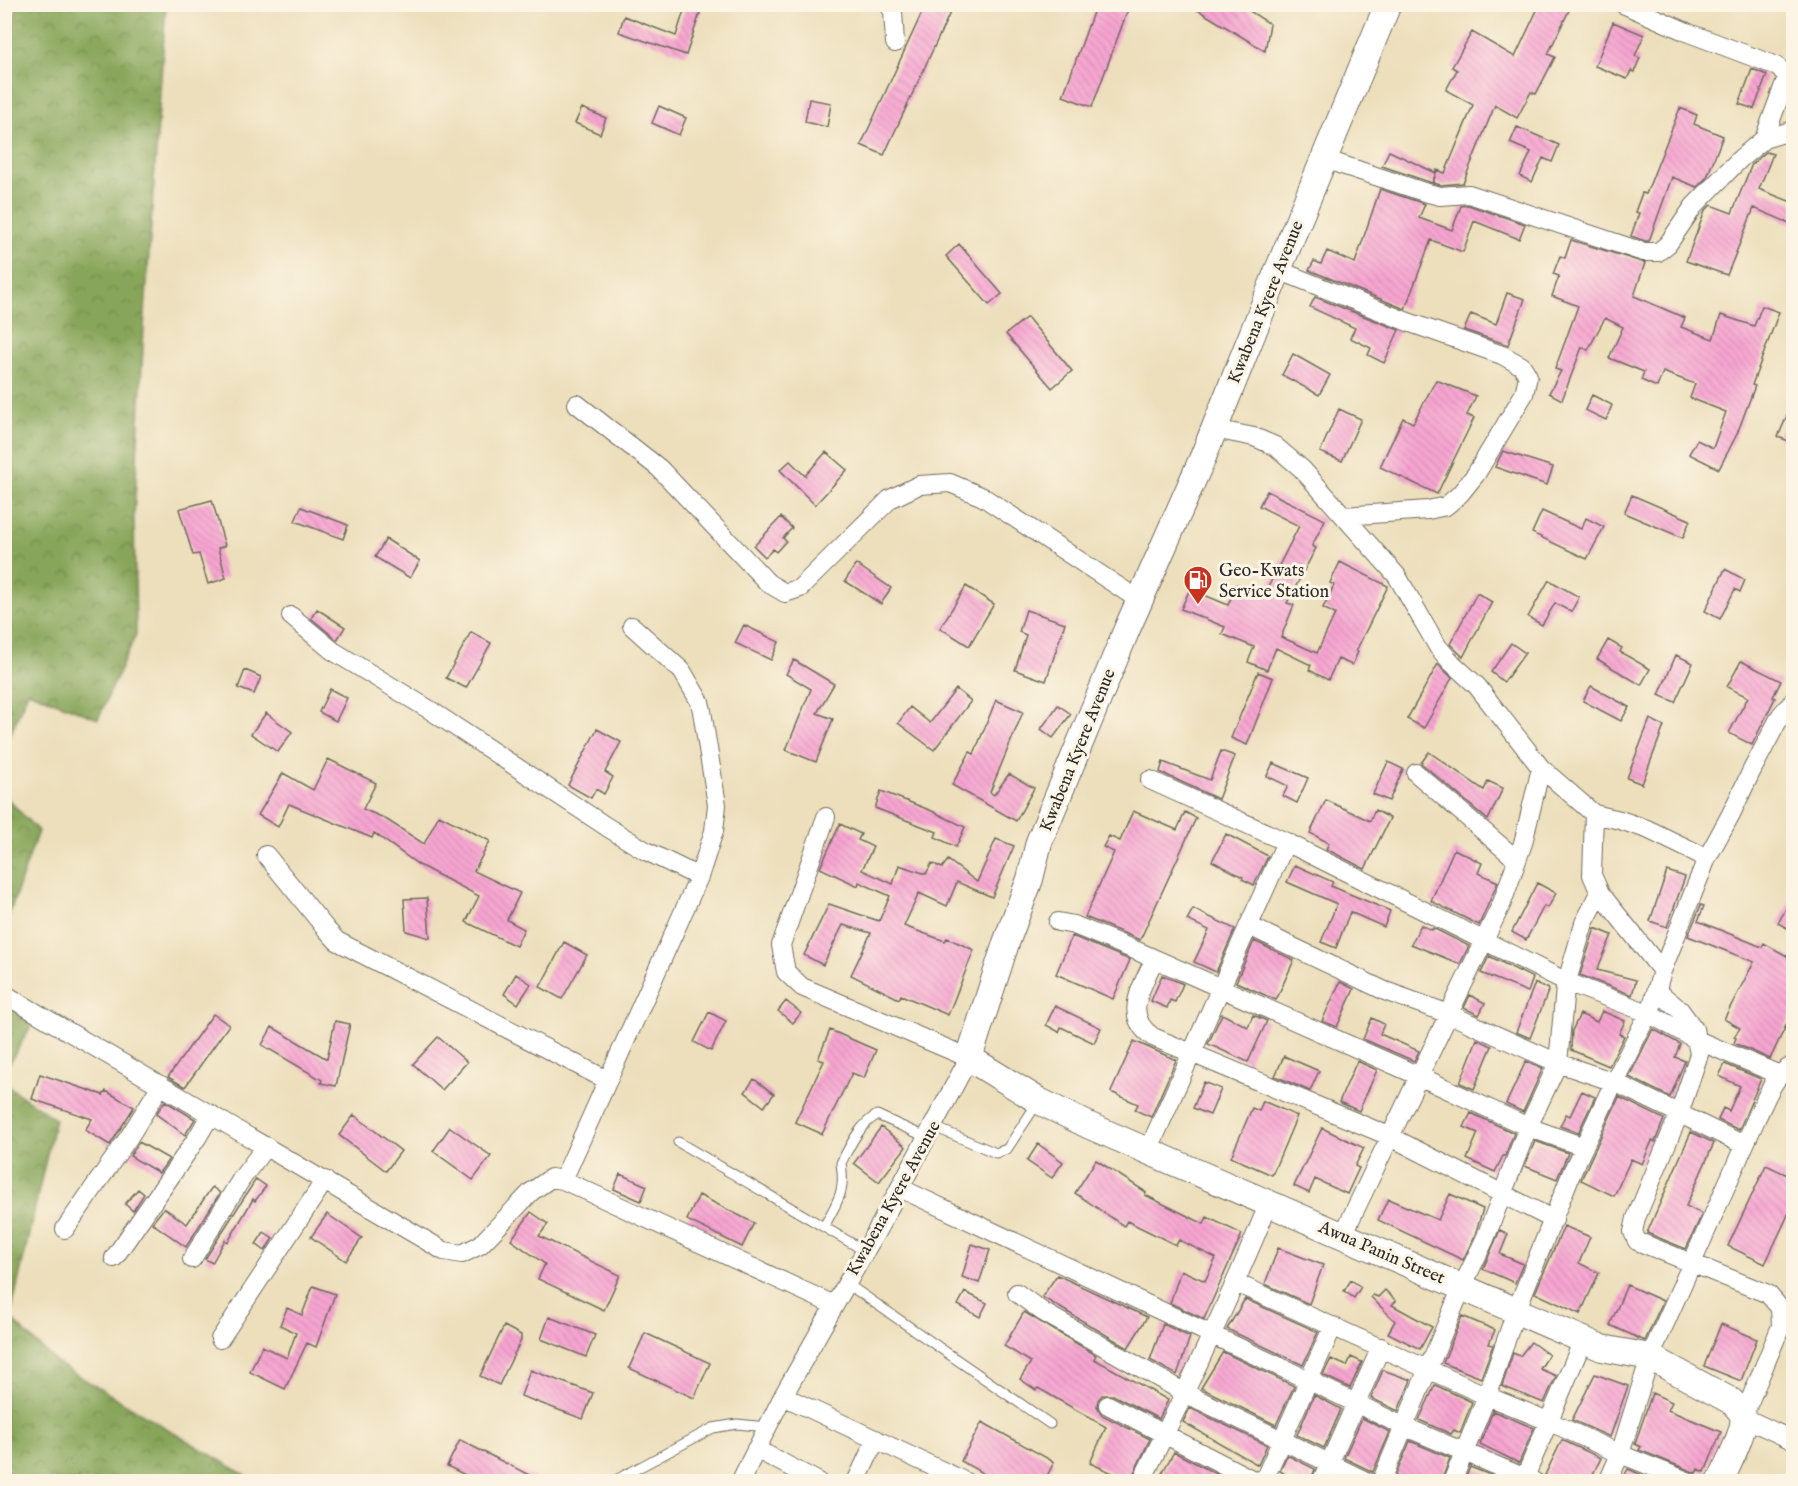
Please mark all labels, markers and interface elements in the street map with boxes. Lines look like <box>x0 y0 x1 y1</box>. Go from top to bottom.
street label: Kwabena Kyere Avenue <box>1223 218 1310 387</box>
place label: Geo-Kwats Service Station <box>1219 560 1329 604</box>
fuel station icon: Geo-Kwats Service Station <box>1182 564 1214 606</box>
street label: Kwabena Kyere Avenue <box>1035 666 1122 835</box>
street label: Kwabena Kyere Avenue <box>842 1117 947 1280</box>
street label: Awua Panin Street <box>1314 1216 1448 1290</box>

